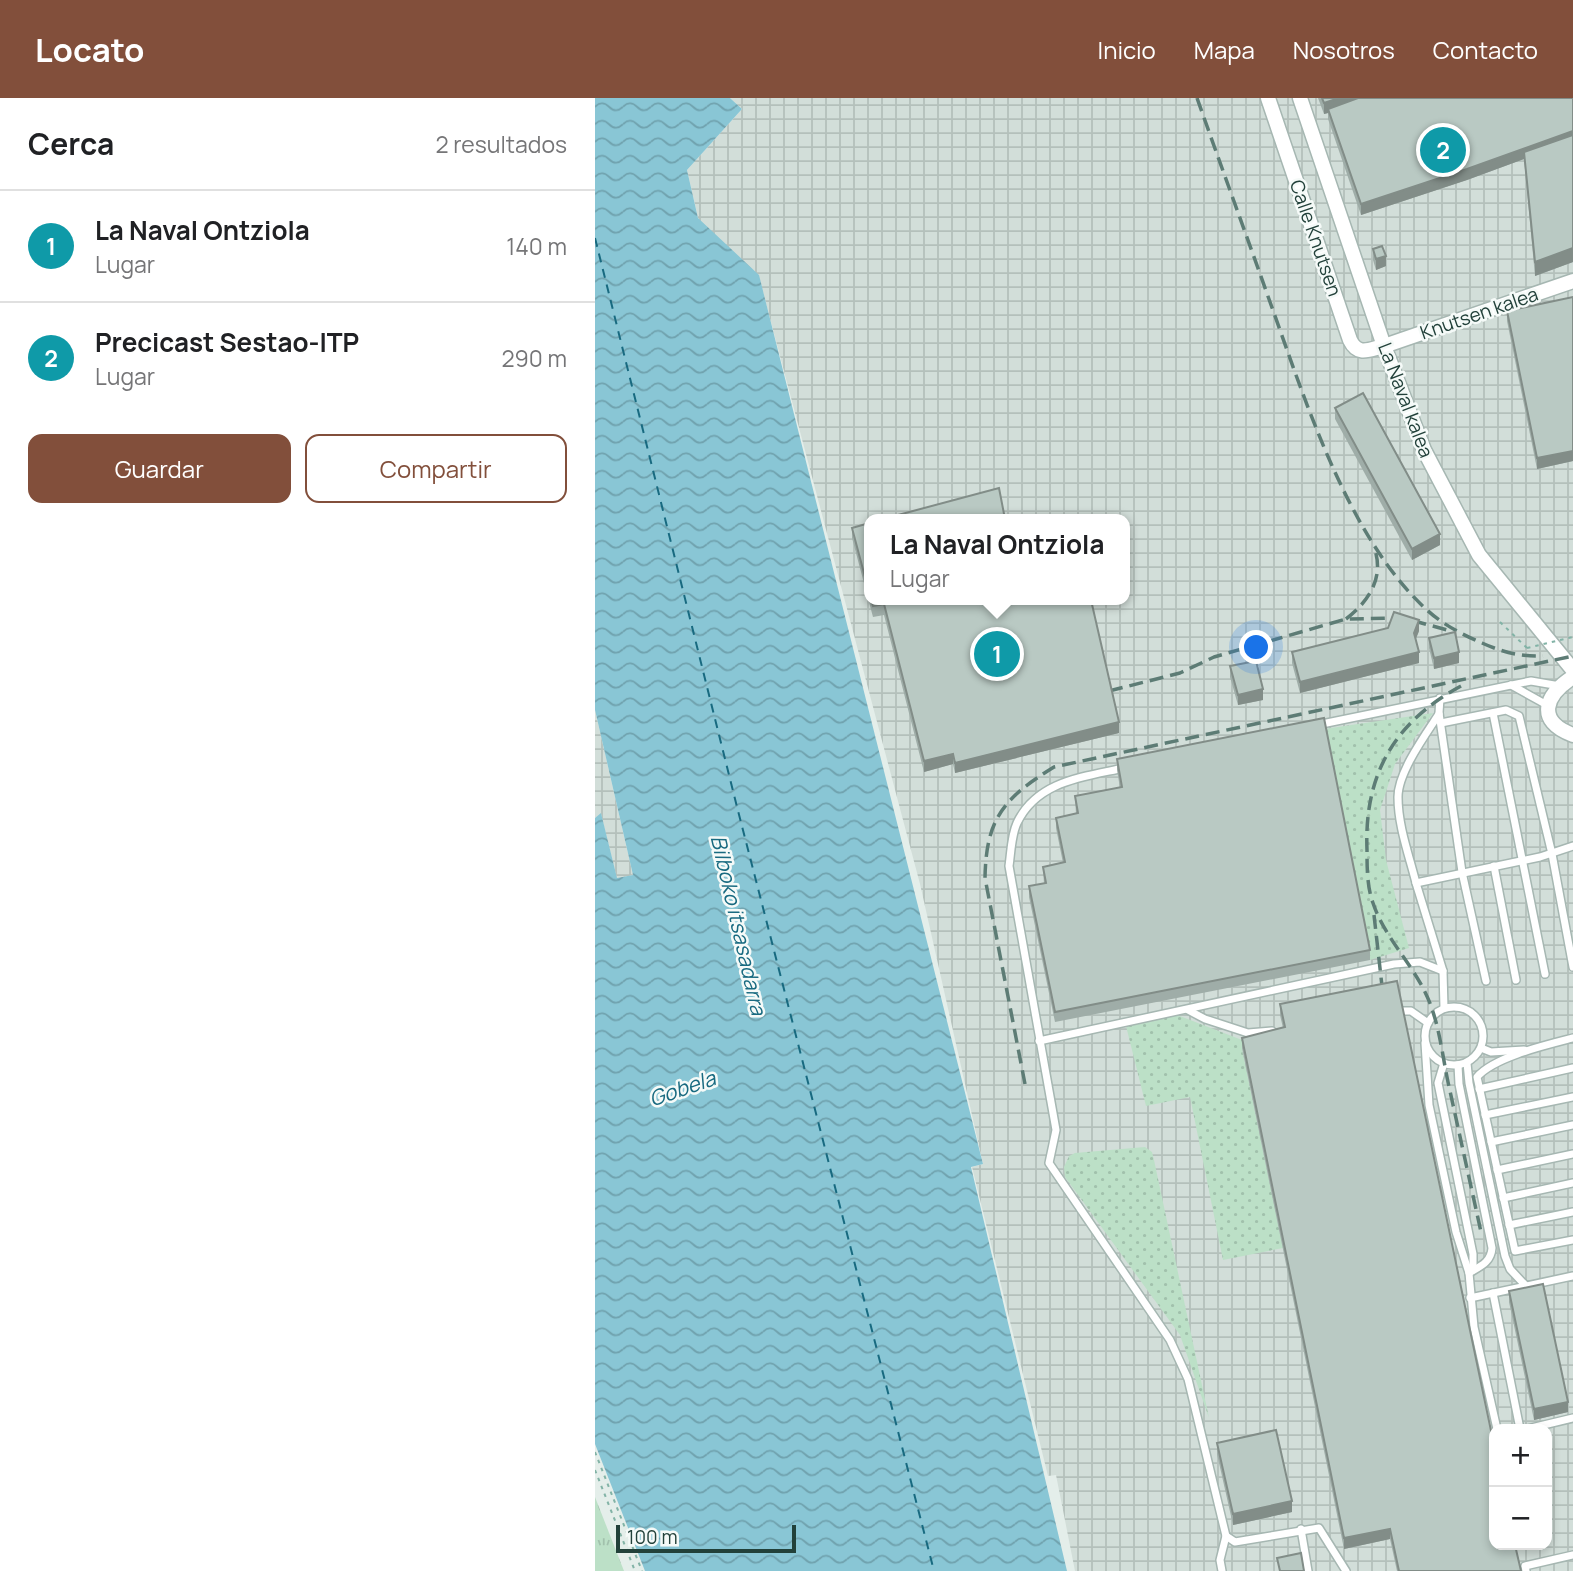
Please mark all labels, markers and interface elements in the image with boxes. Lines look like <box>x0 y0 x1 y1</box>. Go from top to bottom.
text: Locato <box>35 27 145 72</box>
text: Inicio <box>1098 33 1156 66</box>
text: Mapa <box>1194 33 1255 66</box>
text: Nosotros <box>1293 33 1395 66</box>
text: Contacto <box>1433 33 1538 66</box>
text: Cerca <box>28 123 114 164</box>
pin: 2 <box>1420 124 1466 176</box>
text: 2 resultados <box>435 128 567 160</box>
street label: Calle Knutsen <box>1284 176 1348 300</box>
text: La Naval Ontziola <box>95 212 310 248</box>
text: 1 <box>46 230 56 262</box>
text: 140 m <box>506 230 567 262</box>
text: Lugar <box>95 248 155 280</box>
street label: Knutsen kalea <box>1417 281 1541 345</box>
text: Precicast Sestao-ITP <box>95 324 359 360</box>
street label: La Naval kalea <box>1372 339 1440 461</box>
text: 2 <box>44 342 58 374</box>
text: 290 m <box>501 342 567 374</box>
text: Lugar <box>95 360 155 392</box>
button: Guardar <box>28 434 291 503</box>
button: Compartir <box>305 434 567 503</box>
popup <box>864 514 1130 605</box>
text: La Naval Ontziola <box>890 526 1104 562</box>
text: Lugar <box>890 562 950 594</box>
pin: 1 <box>974 628 1020 680</box>
your location <box>1239 630 1273 664</box>
water label: Bilboko itsasadarra <box>705 832 774 1019</box>
water label: Gobela <box>645 1063 720 1112</box>
map controls <box>1489 1424 1552 1550</box>
button: + <box>1489 1424 1552 1487</box>
button: − <box>1489 1487 1552 1550</box>
scale bar <box>616 1522 796 1554</box>
text: 100 m <box>627 1524 678 1550</box>

